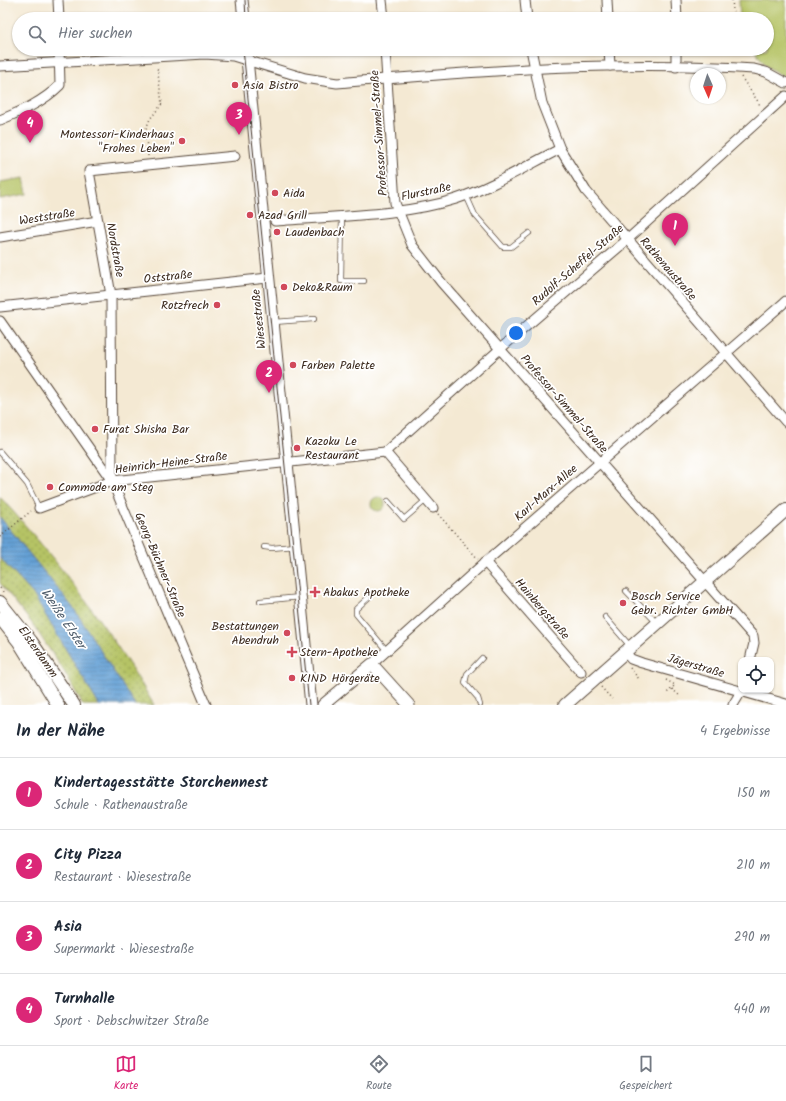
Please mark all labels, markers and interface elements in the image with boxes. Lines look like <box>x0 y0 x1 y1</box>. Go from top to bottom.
search box <box>12 12 774 56</box>
text: Hier suchen <box>58 22 132 46</box>
icon: search <box>26 23 48 45</box>
north arrow <box>690 68 726 104</box>
street label: Professor-Simmel-Straße <box>365 69 393 197</box>
place label: Asia Bistro <box>243 76 298 95</box>
marker: Asia Bistro <box>230 80 240 90</box>
pin: 3 <box>226 102 252 135</box>
pin: 4 <box>17 110 43 143</box>
place label: Montessori-Kinderhaus "Frohes Leben" <box>60 125 174 158</box>
marker: Montessori-Kinderhaus "Frohes Leben" <box>177 136 187 146</box>
street label: Flurstraße <box>399 177 453 207</box>
place label: Aida <box>283 184 305 203</box>
marker: Aida <box>270 188 280 198</box>
street label: Weststraße <box>18 203 77 231</box>
place label: Azad Grill <box>258 206 307 225</box>
marker: Azad Grill <box>245 210 255 220</box>
pin: 1 <box>662 213 688 246</box>
street label: Rudolf-Scheffel-Straße <box>528 219 629 310</box>
street label: Nordstraße <box>101 221 129 279</box>
place label: Laudenbach <box>285 223 344 242</box>
marker: Laudenbach <box>272 227 282 237</box>
street label: Rathenaustraße <box>635 233 701 305</box>
street label: Oststraße <box>143 265 194 289</box>
place label: Deko&Raum <box>292 278 353 297</box>
marker: Deko&Raum <box>279 282 289 292</box>
street label: Wiesestraße <box>246 288 272 350</box>
place label: Rotzfrech <box>161 296 209 315</box>
marker: Rotzfrech <box>212 300 222 310</box>
your location <box>506 323 526 343</box>
street label: Professor-Simmel-Straße <box>515 350 613 458</box>
place label: Farben Palette <box>301 356 376 375</box>
pin: 2 <box>256 360 282 393</box>
marker: Farben Palette <box>288 360 298 370</box>
place label: Furat Shisha Bar <box>103 420 190 439</box>
marker: Furat Shisha Bar <box>90 424 100 434</box>
place label: Kazoku Le Restaurant <box>305 432 360 465</box>
marker: Kazoku Le Restaurant <box>292 443 302 453</box>
street label: Heinrich-Heine-Straße <box>114 447 229 479</box>
street label: Karl-Marx-Allee <box>510 460 582 526</box>
place label: Commode am Steg <box>58 478 154 497</box>
marker: Commode am Steg <box>45 482 55 492</box>
street label: Georg-Büchner-Straße <box>129 509 191 621</box>
street label: Hainbergstraße <box>510 574 575 644</box>
place label: Abakus Apotheke <box>323 583 410 602</box>
water label: Weiße Elster <box>35 584 93 656</box>
marker: Abakus Apotheke <box>310 587 320 597</box>
place label: Bosch Service Gebr. Richter GmbH <box>631 587 733 620</box>
marker: Bosch Service Gebr. Richter GmbH <box>618 598 628 608</box>
place label: Bestattungen Abendruh <box>212 617 279 650</box>
street label: Elsterdamm <box>13 622 63 682</box>
marker: Bestattungen Abendruh <box>282 628 292 638</box>
place label: Stern-Apotheke <box>300 643 379 662</box>
marker: Stern-Apotheke <box>287 647 297 657</box>
street label: Jägerstraße <box>665 649 727 683</box>
map controls <box>738 657 774 693</box>
button: locate <box>738 657 774 693</box>
place label: KIND Hörgeräte <box>300 669 380 688</box>
marker: KIND Hörgeräte <box>287 673 297 683</box>
text: In der Nähe <box>16 718 105 745</box>
text: 4 Ergebnisse <box>700 721 770 742</box>
text: Kindertagesstätte Storchennest <box>54 771 268 795</box>
text: 1 <box>27 783 31 804</box>
text: 150 m <box>737 783 770 804</box>
text: Schule · Rathenaustraße <box>54 795 188 816</box>
text: City Pizza <box>54 843 122 867</box>
text: 2 <box>25 855 33 876</box>
text: 210 m <box>736 855 770 876</box>
text: Restaurant · Wiesestraße <box>54 867 191 888</box>
text: Asia <box>54 915 82 939</box>
text: 3 <box>25 927 33 948</box>
text: 290 m <box>734 927 770 948</box>
text: Supermarkt · Wiesestraße <box>54 939 194 960</box>
text: Turnhalle <box>54 987 115 1011</box>
text: 4 <box>25 999 33 1020</box>
text: 440 m <box>734 999 770 1020</box>
text: Sport · Debschwitzer Straße <box>54 1011 209 1032</box>
tab: Karte <box>114 1053 138 1095</box>
tab: Route <box>366 1053 392 1095</box>
tab: Gespeichert <box>619 1053 672 1095</box>

